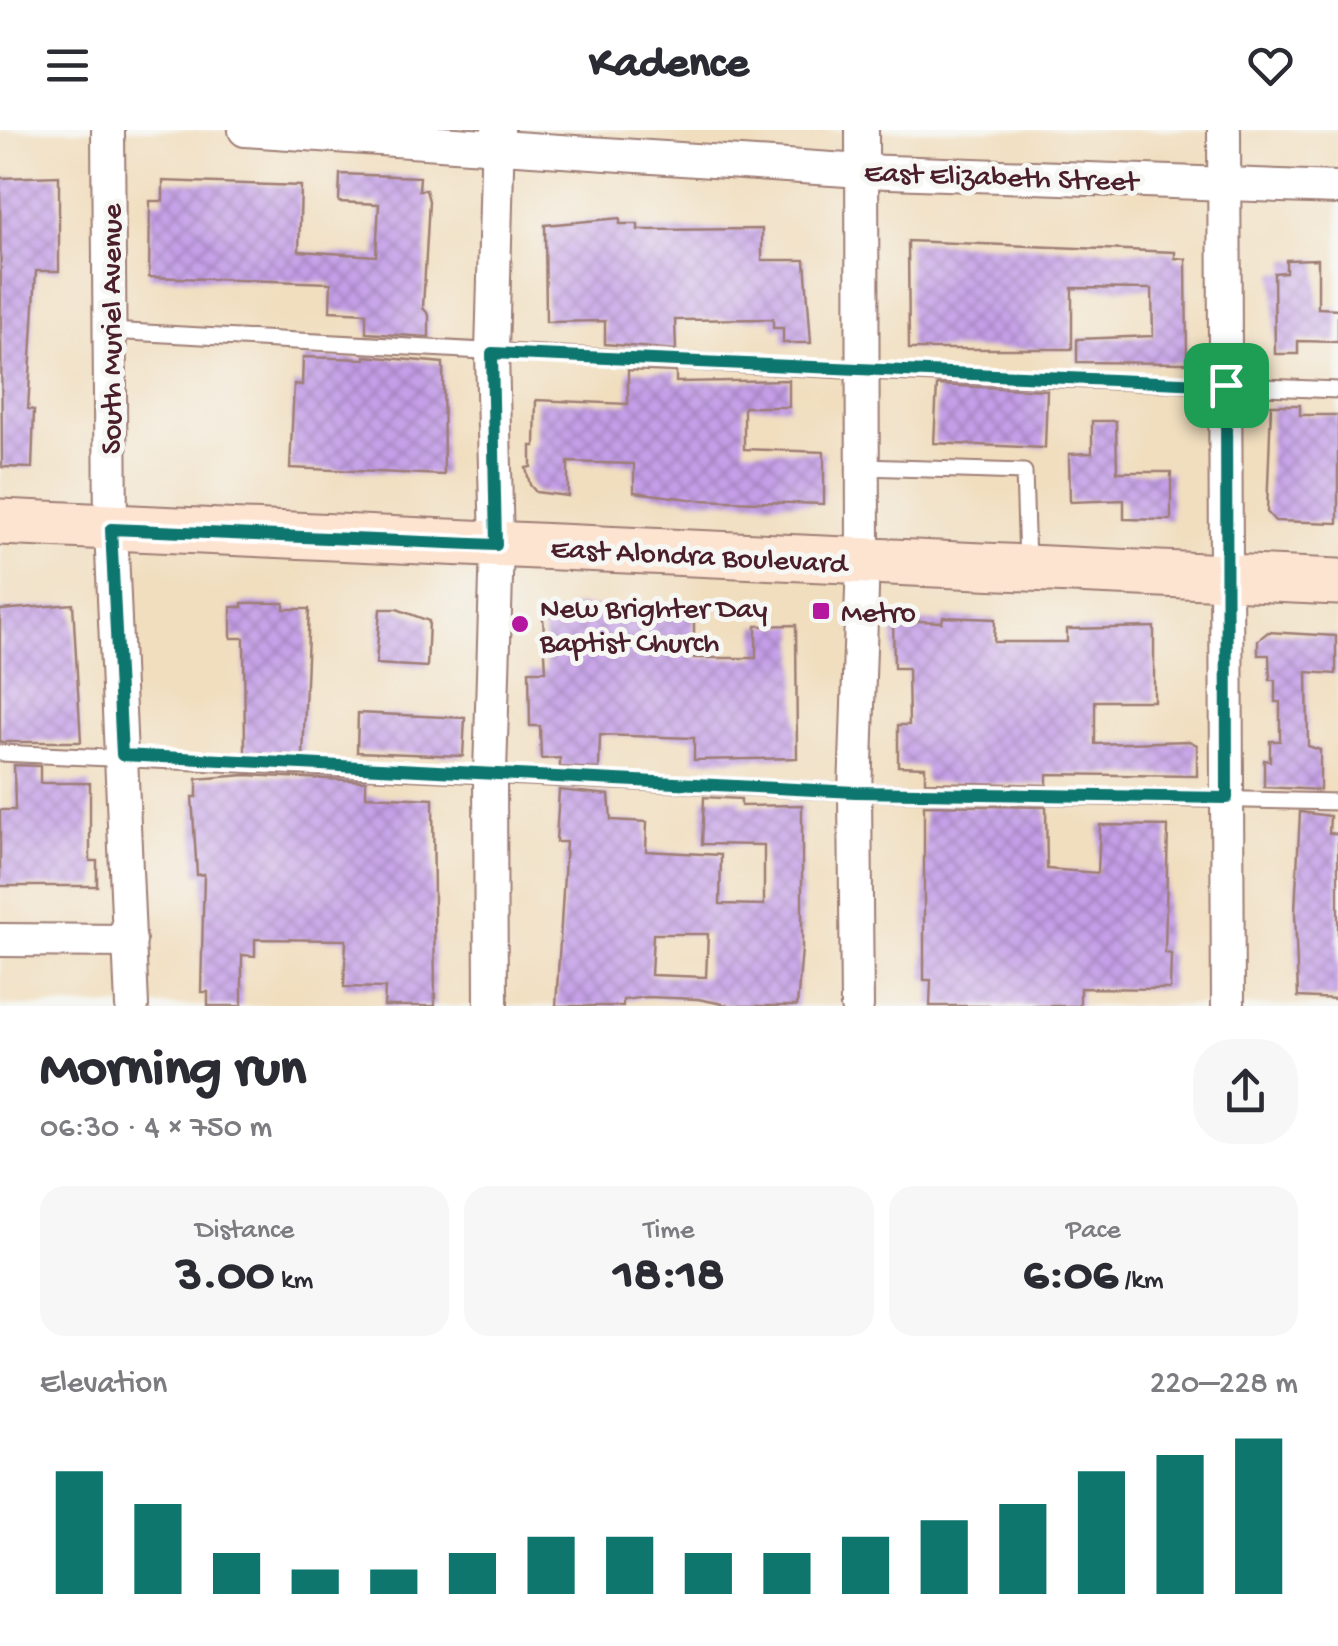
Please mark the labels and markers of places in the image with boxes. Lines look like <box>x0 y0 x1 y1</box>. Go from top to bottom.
pin <box>1184 343 1269 428</box>
place label: New Brighter Day Baptist Church <box>539 594 768 663</box>
place label: Metro <box>841 598 916 633</box>
marker: Metro <box>810 600 832 622</box>
marker: New Brighter Day Baptist Church <box>509 613 531 635</box>

